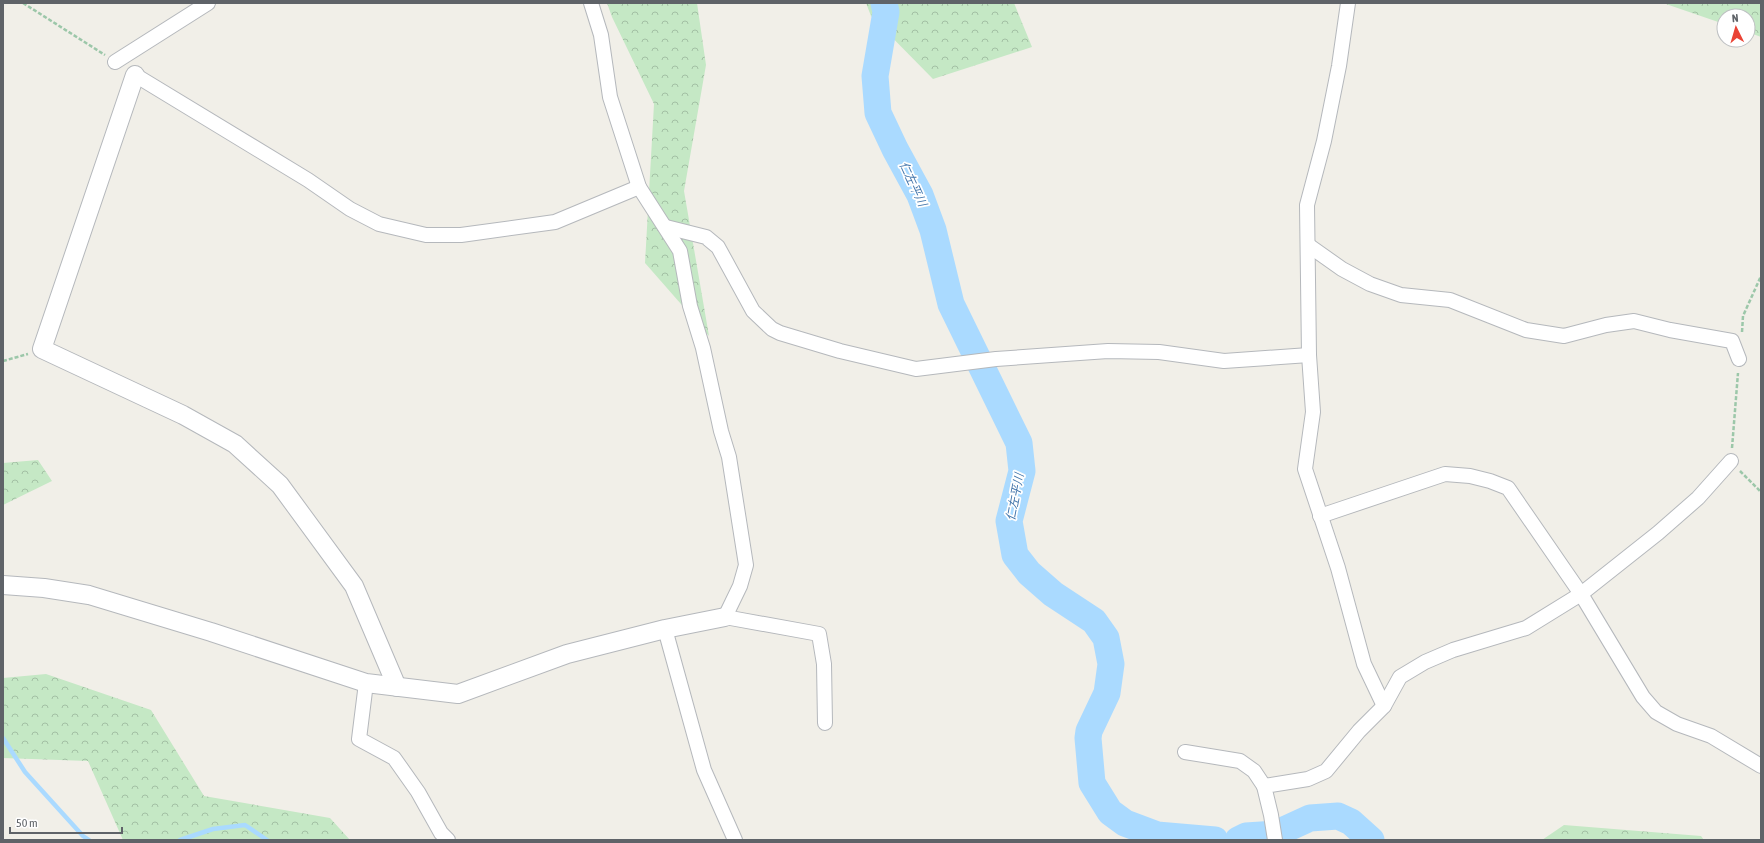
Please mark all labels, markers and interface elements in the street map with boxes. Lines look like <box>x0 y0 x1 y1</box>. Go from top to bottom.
north arrow <box>1716 8 1756 48</box>
text: N <box>1731 12 1739 24</box>
water label: 仁左平川 <box>897 159 930 211</box>
water label: 仁左平川 <box>1004 470 1027 522</box>
scale bar <box>10 809 122 835</box>
text: 50 m <box>16 816 38 830</box>

